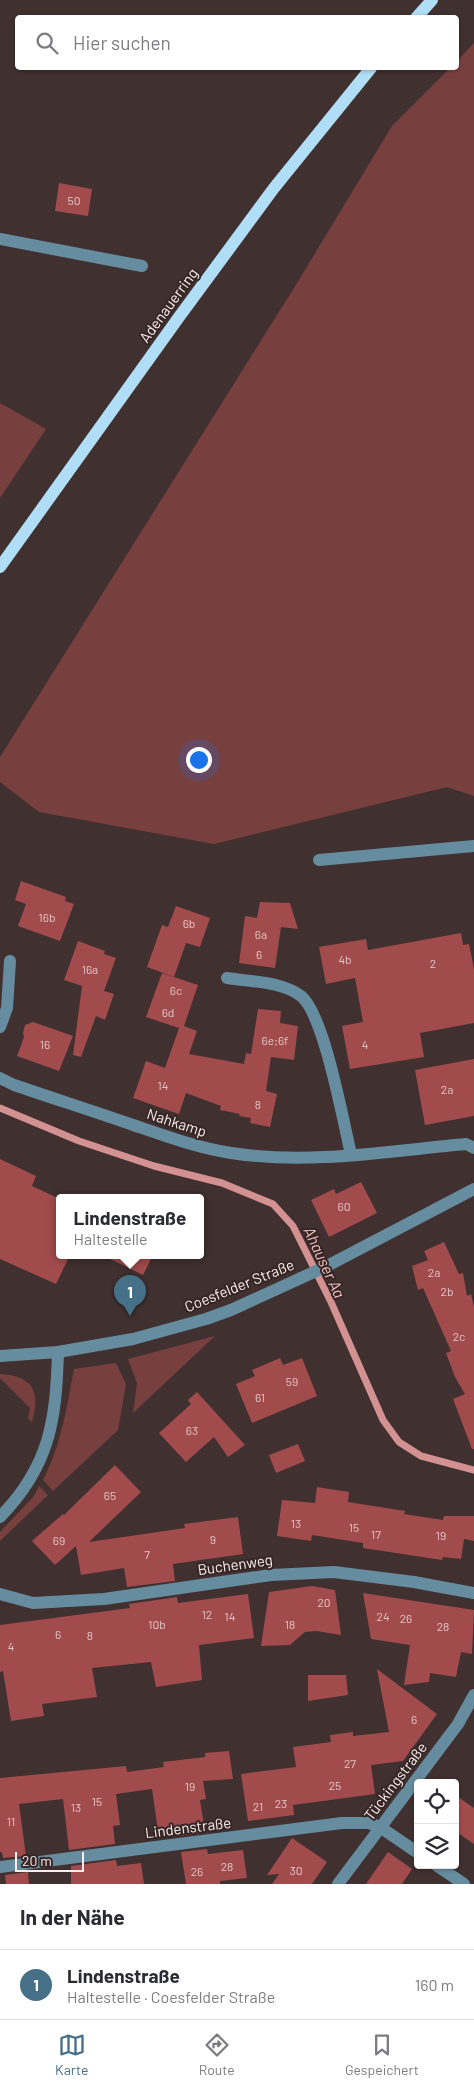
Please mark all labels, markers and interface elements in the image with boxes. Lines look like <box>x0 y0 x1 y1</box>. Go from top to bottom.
search box <box>15 15 459 70</box>
icon: search <box>33 29 61 57</box>
text: Hier suchen <box>73 31 171 54</box>
house number: 50 <box>68 193 80 207</box>
street label: Adenauerring <box>135 264 201 346</box>
your location <box>186 747 212 773</box>
house number: 16b <box>39 910 55 924</box>
house number: 6b <box>183 916 195 930</box>
house number: 6a <box>255 927 267 941</box>
house number: 6 <box>256 947 262 961</box>
house number: 4b <box>338 952 352 966</box>
house number: 2 <box>430 956 436 970</box>
house number: 16a <box>82 962 98 976</box>
house number: 6c <box>170 983 182 997</box>
house number: 6d <box>162 1005 174 1019</box>
house number: 6e;6f <box>262 1033 288 1047</box>
house number: 16 <box>40 1037 50 1051</box>
house number: 4 <box>362 1037 368 1051</box>
house number: 14 <box>158 1078 168 1092</box>
house number: 2a <box>441 1082 453 1096</box>
house number: 8 <box>255 1097 261 1111</box>
street label: Nahkamp <box>145 1104 209 1140</box>
popup <box>56 1194 204 1259</box>
house number: 60 <box>338 1199 350 1213</box>
text: Lindenstraße <box>74 1206 186 1229</box>
water label: Ahauser Aa <box>300 1223 350 1301</box>
text: Haltestelle <box>74 1229 148 1248</box>
street label: Coesfelder Straße <box>182 1255 296 1315</box>
house number: 2a <box>428 1265 440 1279</box>
pin: 1 <box>114 1275 146 1316</box>
house number: 2b <box>441 1284 453 1298</box>
house number: 2c <box>453 1329 465 1343</box>
house number: 59 <box>286 1374 298 1388</box>
house number: 61 <box>255 1390 265 1404</box>
house number: 63 <box>186 1423 198 1437</box>
house number: 65 <box>104 1488 116 1502</box>
house number: 13 <box>291 1516 301 1530</box>
house number: 15 <box>349 1520 359 1534</box>
house number: 17 <box>371 1527 381 1541</box>
house number: 19 <box>436 1528 446 1542</box>
house number: 9 <box>210 1532 216 1546</box>
house number: 69 <box>53 1533 65 1547</box>
house number: 7 <box>144 1547 150 1561</box>
street label: Buchenweg <box>196 1550 274 1578</box>
house number: 20 <box>317 1595 331 1609</box>
house number: 12 <box>202 1607 212 1621</box>
house number: 14 <box>225 1609 235 1623</box>
house number: 24 <box>376 1609 390 1623</box>
house number: 26 <box>400 1611 412 1625</box>
house number: 10b <box>148 1617 166 1631</box>
house number: 18 <box>285 1617 295 1631</box>
house number: 28 <box>437 1619 449 1633</box>
house number: 6 <box>55 1627 61 1641</box>
house number: 8 <box>87 1628 93 1642</box>
house number: 4 <box>8 1639 14 1653</box>
house number: 6 <box>411 1712 417 1726</box>
street label: Tückingstraße <box>360 1738 430 1824</box>
house number: 27 <box>344 1756 356 1770</box>
house number: 25 <box>329 1778 341 1792</box>
house number: 19 <box>185 1779 195 1793</box>
map controls <box>414 1779 459 1869</box>
button: locate <box>414 1779 459 1824</box>
house number: 15 <box>92 1794 102 1808</box>
house number: 23 <box>275 1796 287 1810</box>
house number: 21 <box>253 1799 263 1813</box>
house number: 13 <box>71 1800 81 1814</box>
street label: Lindenstraße <box>144 1813 232 1841</box>
house number: 11 <box>7 1814 15 1828</box>
button: layers <box>414 1824 459 1869</box>
scale bar <box>15 1849 84 1872</box>
text: 20 m <box>22 1852 52 1869</box>
house number: 28 <box>221 1859 233 1873</box>
house number: 30 <box>290 1863 302 1877</box>
house number: 26 <box>191 1864 203 1878</box>
text: In der Nähe <box>20 1904 125 1929</box>
text: Lindenstraße <box>67 1964 180 1987</box>
text: 1 <box>33 1975 39 1994</box>
text: 160 m <box>415 1975 454 1994</box>
text: Haltestelle · Coesfelder Straße <box>67 1987 275 2006</box>
tab: Karte <box>55 2031 88 2078</box>
tab: Route <box>199 2031 235 2078</box>
tab: Gespeichert <box>345 2031 419 2078</box>

